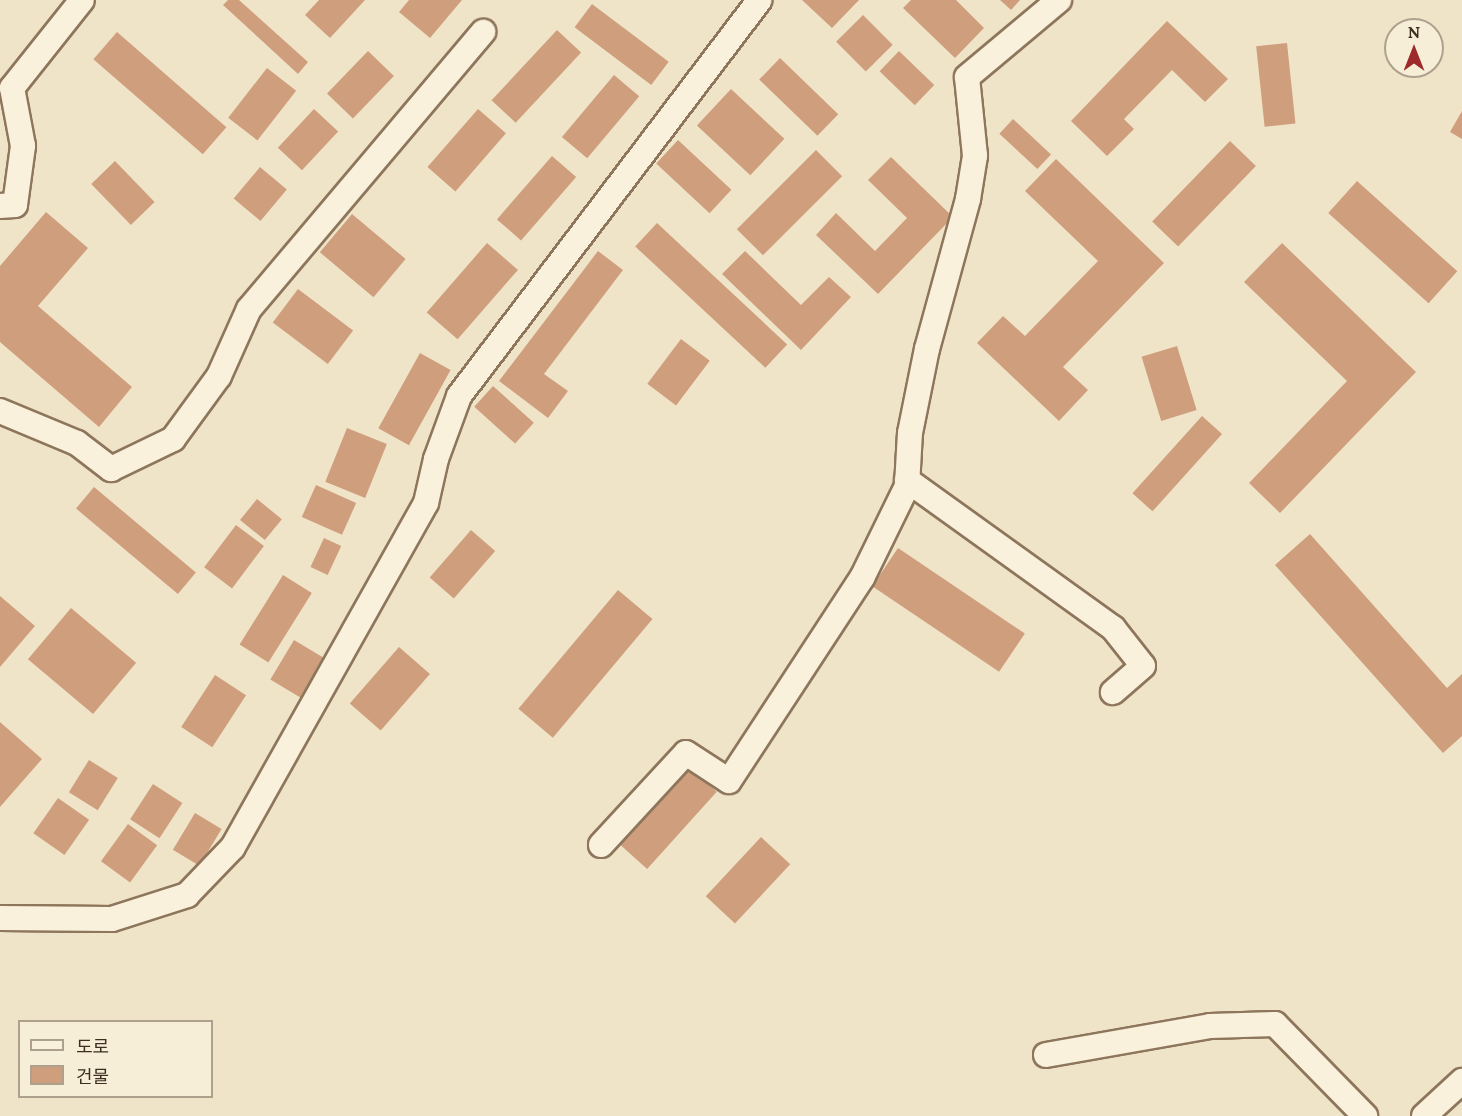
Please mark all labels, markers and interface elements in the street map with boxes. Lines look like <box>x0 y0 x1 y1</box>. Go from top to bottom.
north arrow <box>1384 18 1444 78</box>
text: N <box>1408 22 1420 42</box>
legend <box>18 1020 213 1098</box>
text: 도로 <box>76 1035 109 1058</box>
text: 건물 <box>76 1065 109 1088</box>

